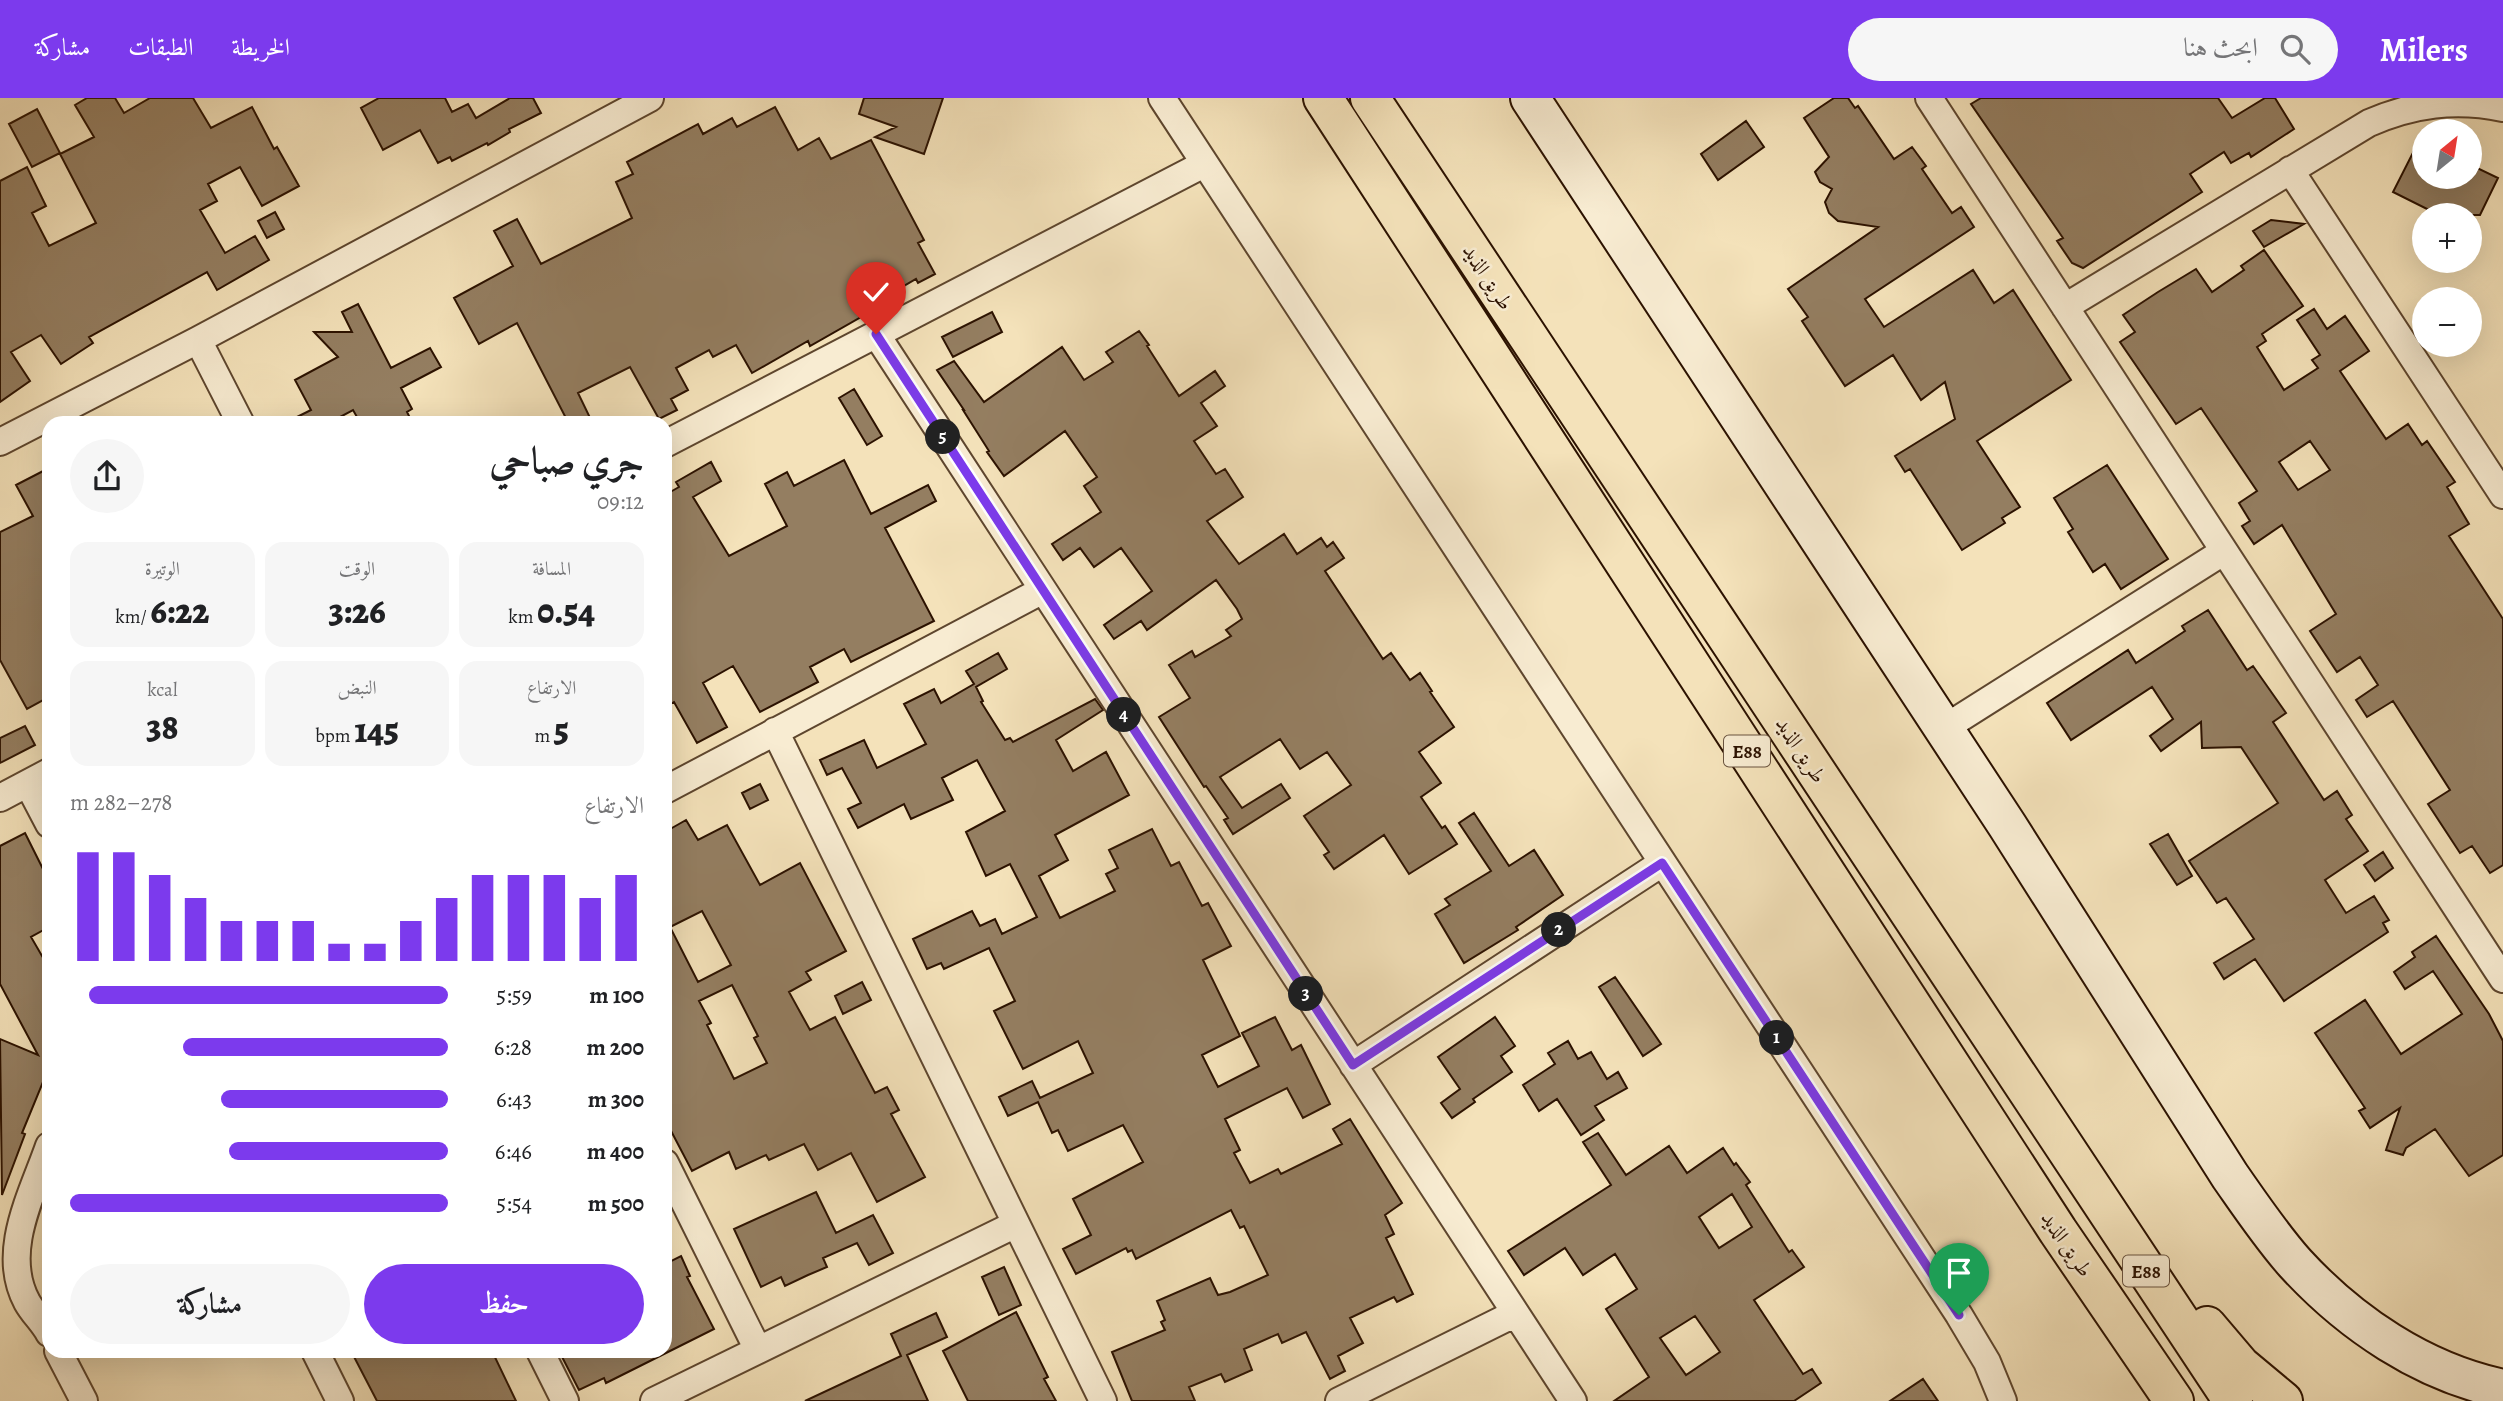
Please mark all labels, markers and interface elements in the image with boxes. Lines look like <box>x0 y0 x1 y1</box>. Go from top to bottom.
search box <box>1848 18 2338 81</box>
text: Milers <box>2380 27 2468 72</box>
text: ابحث هنا <box>2183 30 2258 65</box>
icon: search <box>2276 30 2314 68</box>
text: مشاركة <box>35 31 90 63</box>
text: الطبقات <box>128 31 194 63</box>
text: الخريطة <box>232 31 290 63</box>
north arrow <box>2412 119 2482 189</box>
map controls <box>2412 119 2482 357</box>
button: + <box>2412 203 2482 273</box>
street label: طريق الذيد <box>1456 238 1520 316</box>
pin <box>846 262 906 334</box>
icon: check <box>857 273 895 311</box>
button: − <box>2412 287 2482 357</box>
pin: 5 <box>926 420 960 454</box>
text: 5 <box>938 423 947 449</box>
text: جري صباحي <box>490 434 644 486</box>
button: share <box>70 439 144 513</box>
text: 09:12 <box>597 486 644 517</box>
text: الوتيرة <box>145 556 180 582</box>
text: الوقت <box>339 556 375 582</box>
text: المسافة <box>532 556 571 582</box>
text: 6:22 <box>151 587 209 635</box>
text: 3:26 <box>328 587 386 635</box>
text: 0.54 <box>537 587 595 635</box>
text: /km <box>115 604 151 630</box>
text: km <box>508 604 537 630</box>
text: النبض <box>337 675 377 701</box>
text: الارتفاع <box>527 675 576 701</box>
text: kcal <box>147 677 178 703</box>
pin: 4 <box>1106 698 1142 732</box>
text: 4 <box>1119 701 1128 727</box>
text: 38 <box>146 703 178 751</box>
text: 145 <box>354 706 399 754</box>
text: 5 <box>554 706 569 754</box>
street label: طريق الذيد <box>1769 711 1833 789</box>
text: bpm <box>315 723 354 749</box>
text: m <box>534 723 554 749</box>
road number: E88 <box>1724 736 1770 766</box>
text: 278–282 m <box>70 787 172 818</box>
text: الارتفاع <box>584 790 644 821</box>
pin: 2 <box>1542 912 1576 948</box>
text: 2 <box>1554 916 1563 942</box>
pin: 3 <box>1288 976 1324 1012</box>
text: 5:59 <box>496 980 532 1011</box>
text: 100 m <box>589 980 644 1011</box>
text: 3 <box>1301 980 1310 1006</box>
pin: 1 <box>1760 1020 1795 1056</box>
text: 1 <box>1773 1024 1780 1050</box>
text: 6:28 <box>494 1032 532 1063</box>
text: 200 m <box>586 1032 644 1063</box>
text: 6:43 <box>496 1084 532 1115</box>
text: 300 m <box>588 1084 644 1115</box>
text: 6:46 <box>495 1136 532 1167</box>
text: 400 m <box>587 1136 644 1167</box>
text: 5:54 <box>496 1188 532 1219</box>
text: 500 m <box>588 1188 644 1219</box>
street label: طريق الذيد <box>2035 1205 2099 1283</box>
pin <box>1929 1243 1989 1315</box>
icon: arrive <box>1940 1254 1978 1292</box>
road number: E88 <box>2123 1256 2169 1287</box>
button: مشاركة <box>70 1264 350 1344</box>
button: حفظ <box>364 1264 644 1344</box>

